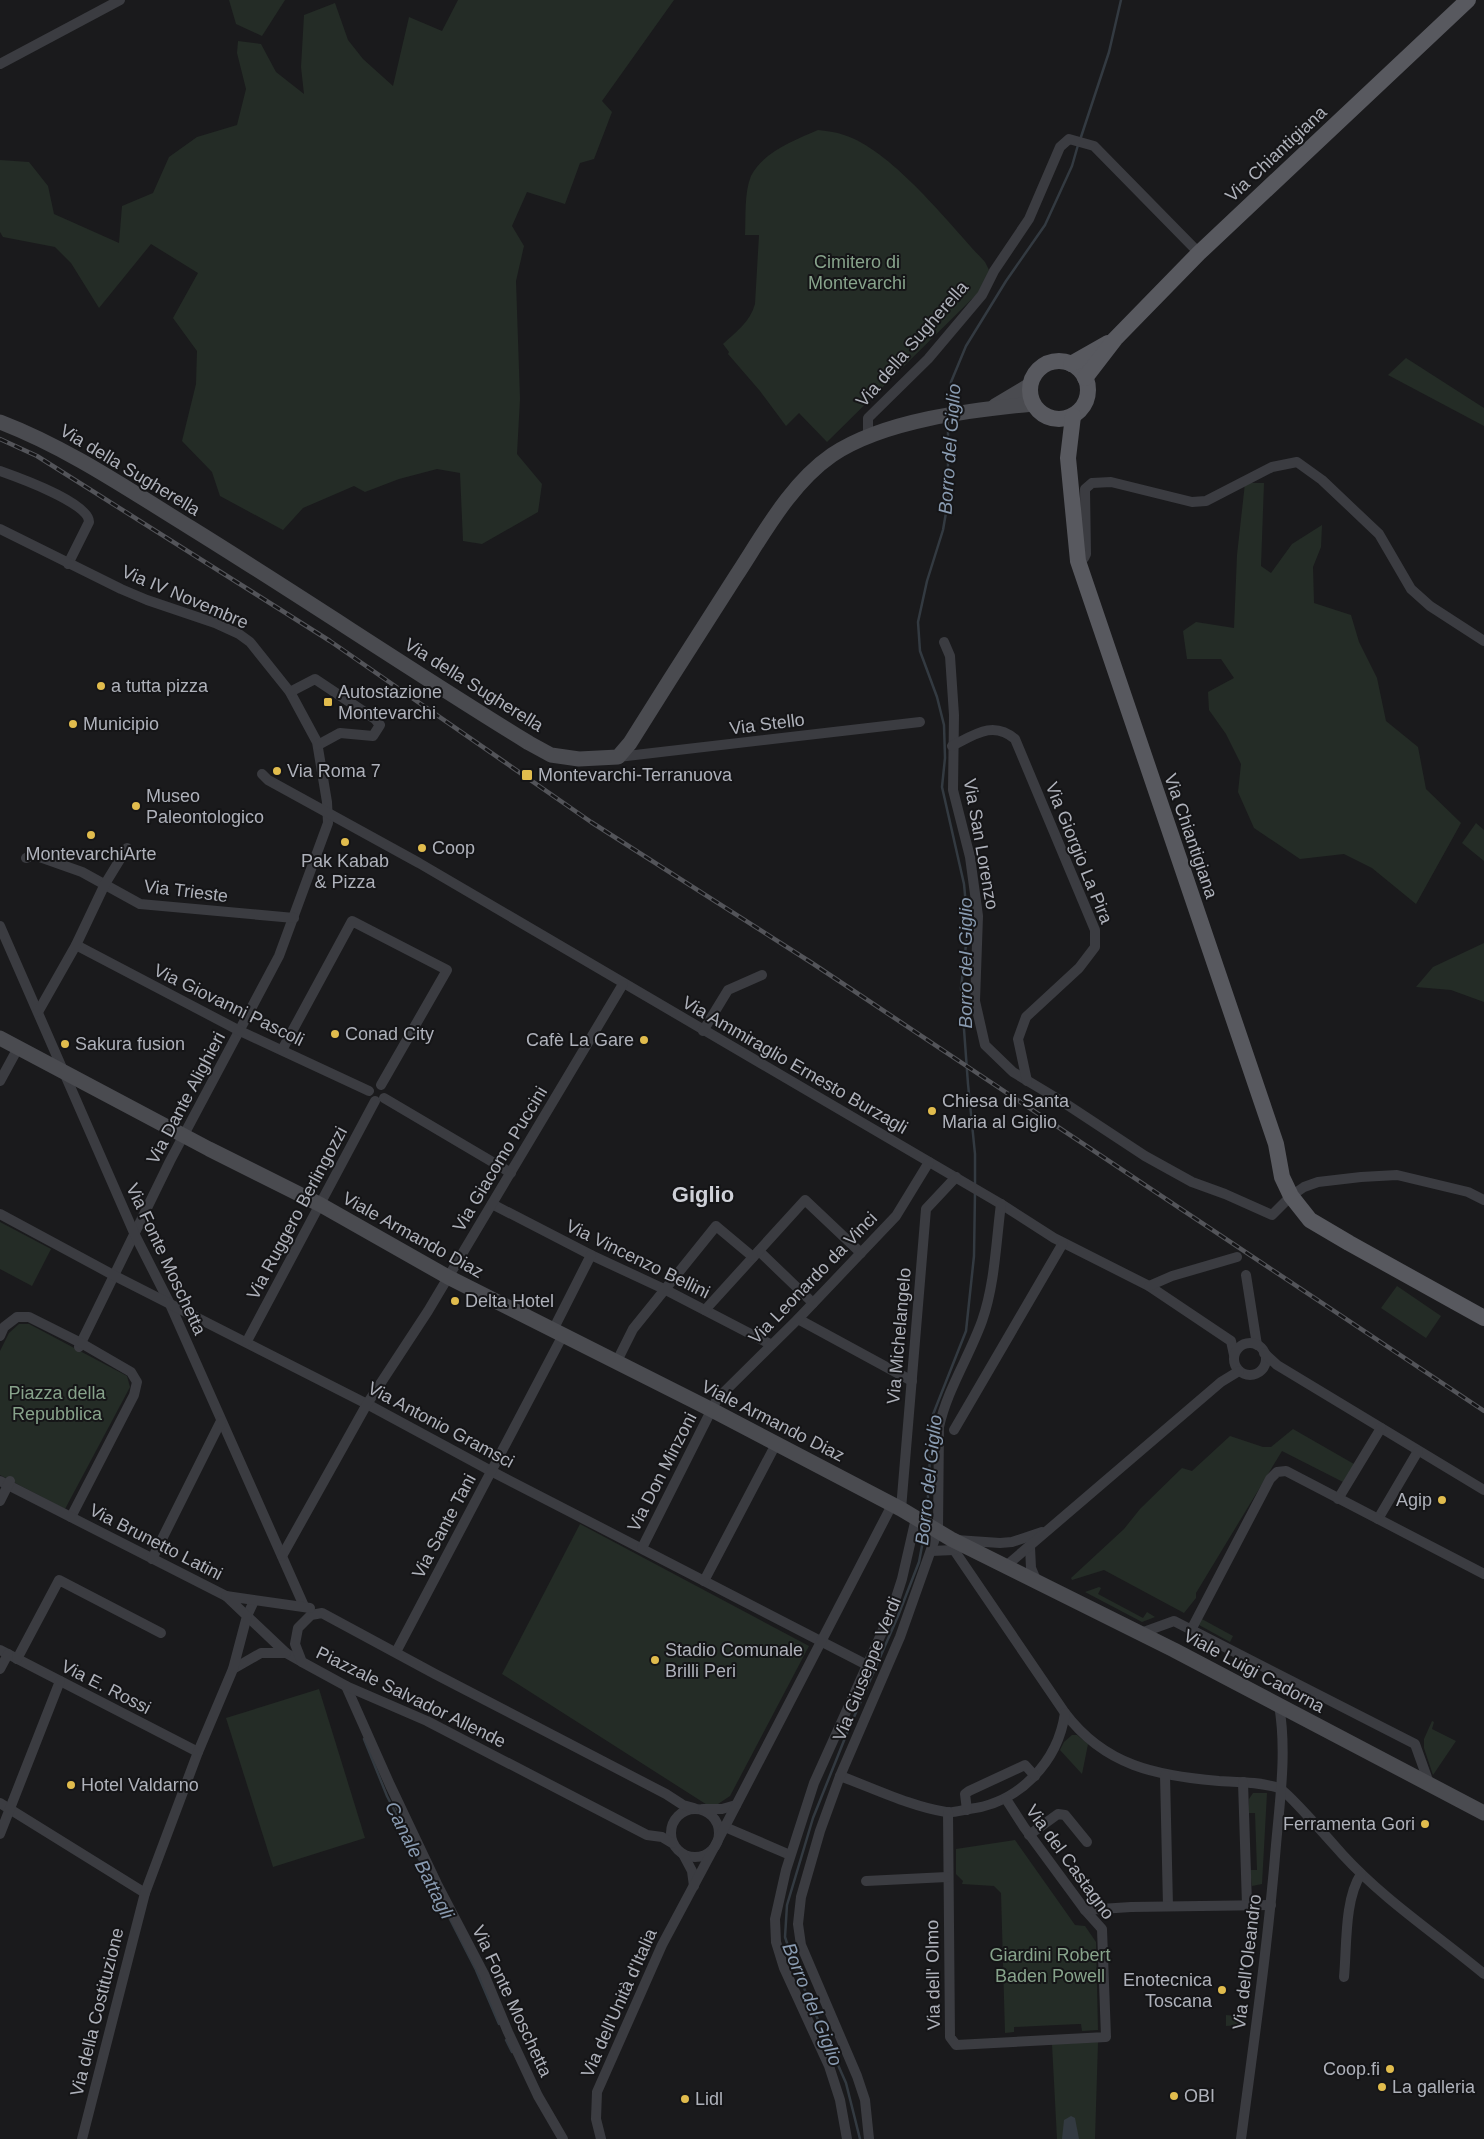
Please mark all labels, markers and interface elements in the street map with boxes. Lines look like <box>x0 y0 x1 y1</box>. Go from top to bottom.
street label: Via Chiantigiana <box>1221 101 1331 206</box>
park label: Cimitero di Montevarchi <box>808 252 906 293</box>
street label: Via della Sugherella <box>852 276 973 411</box>
water label: Borro del Giglio <box>934 383 965 515</box>
street label: Via della Sugherella <box>56 420 204 520</box>
street label: Via IV Novembre <box>119 561 251 633</box>
street label: Via della Sugherella <box>401 634 548 736</box>
place label: a tutta pizza <box>111 676 209 696</box>
marker: a tutta pizza <box>95 680 107 692</box>
place label: Autostazione Montevarchi <box>338 682 442 723</box>
marker: Autostazione Montevarchi <box>322 696 334 708</box>
street label: Via Stello <box>728 709 806 739</box>
place label: Municipio <box>83 714 159 734</box>
marker: Municipio <box>67 718 79 730</box>
place label: Via Roma 7 <box>287 761 381 781</box>
marker: Via Roma 7 <box>271 765 283 777</box>
place label: Montevarchi-Terranuova <box>538 765 733 785</box>
marker: Montevarchi-Terranuova <box>520 768 534 782</box>
street label: Via Chiantigiana <box>1160 771 1222 902</box>
street label: Via San Lorenzo <box>960 777 1002 911</box>
street label: Via Giorgio La Pira <box>1041 779 1117 928</box>
place label: Museo Paleontologico <box>146 786 264 827</box>
marker: Museo Paleontologico <box>130 800 142 812</box>
marker: MontevarchiArte <box>85 829 97 841</box>
marker: Pak Kabab & Pizza <box>339 836 351 848</box>
place label: Coop <box>432 838 475 858</box>
marker: Coop <box>416 842 428 854</box>
place label: MontevarchiArte <box>25 844 157 864</box>
place label: Pak Kabab & Pizza <box>301 851 389 892</box>
street label: Via Trieste <box>143 876 229 906</box>
water label: Borro del Giglio <box>955 898 976 1028</box>
street label: Via Giovanni Pascoli <box>151 960 307 1050</box>
street label: Via Ammiraglio Ernesto Burzagli <box>679 992 911 1138</box>
place label: Conad City <box>345 1024 434 1044</box>
marker: Conad City <box>329 1028 341 1040</box>
street label: Via Dante Alighieri <box>143 1029 229 1167</box>
place label: Cafè La Gare <box>526 1030 634 1050</box>
place label: Sakura fusion <box>75 1034 185 1054</box>
marker: Cafè La Gare <box>638 1034 650 1046</box>
marker: Sakura fusion <box>59 1038 71 1050</box>
street label: Via Giacomo Puccini <box>449 1083 551 1235</box>
place label: Chiesa di Santa Maria al Giglio <box>942 1091 1070 1132</box>
marker: Chiesa di Santa Maria al Giglio <box>926 1105 938 1117</box>
street label: Via Ruggero Berlingozzi <box>243 1123 351 1303</box>
street label: Via Fonte Moschetta <box>122 1180 210 1339</box>
district label: Giglio <box>672 1182 734 1207</box>
street label: Viale Armando Diaz <box>339 1188 487 1282</box>
street label: Via Leonardo da Vinci <box>745 1208 881 1348</box>
street label: Via Vincenzo Bellini <box>563 1216 713 1302</box>
street label: Via Michelangelo <box>883 1267 915 1405</box>
place label: Delta Hotel <box>465 1291 554 1311</box>
marker: Delta Hotel <box>449 1295 461 1307</box>
street label: Viale Armando Diaz <box>698 1376 848 1466</box>
street label: Via Antonio Gramsci <box>364 1378 518 1472</box>
park label: Piazza della Repubblica <box>8 1383 107 1424</box>
street label: Via Don Minzoni <box>623 1409 701 1535</box>
water label: Borro del Giglio <box>911 1414 946 1546</box>
street label: Via Sante Tani <box>408 1470 480 1582</box>
place label: Agip <box>1396 1490 1432 1510</box>
marker: Agip <box>1436 1494 1448 1506</box>
street label: Via Brunetto Latini <box>86 1500 226 1584</box>
street label: Via Giuseppe Verdi <box>829 1594 905 1744</box>
street label: Viale Luigi Cadorna <box>1180 1625 1329 1717</box>
place label: Stadio Comunale Brilli Peri <box>665 1640 803 1681</box>
street label: Piazzale Salvador Allende <box>313 1642 509 1752</box>
marker: Stadio Comunale Brilli Peri <box>649 1654 661 1666</box>
street label: Via E. Rossi <box>58 1656 154 1718</box>
place label: Hotel Valdarno <box>81 1775 199 1795</box>
marker: Hotel Valdarno <box>65 1779 77 1791</box>
water label: Canale Battagli <box>381 1798 459 1923</box>
street label: Via del Castagno <box>1022 1801 1118 1923</box>
place label: Ferramenta Gori <box>1283 1814 1415 1834</box>
marker: Ferramenta Gori <box>1419 1818 1431 1830</box>
street label: Via dell'Oleandro <box>1229 1893 1265 2031</box>
street label: Via dell' Olmo <box>922 1920 944 2030</box>
street label: Via Fonte Moschetta <box>468 1922 556 2081</box>
street label: Via dell'Unità d'Italia <box>577 1925 661 2080</box>
street label: Via della Costituzione <box>66 1926 128 2098</box>
water label: Borro del Giglio <box>778 1940 847 2069</box>
park label: Giardini Robert Baden Powell <box>989 1945 1111 1986</box>
place label: Enotecnica Toscana <box>1123 1970 1213 2011</box>
marker: Enotecnica Toscana <box>1216 1984 1228 1996</box>
place label: Coop.fi <box>1323 2059 1380 2079</box>
marker: Coop.fi <box>1384 2063 1396 2075</box>
place label: La galleria <box>1392 2077 1476 2097</box>
marker: La galleria <box>1376 2081 1388 2093</box>
place label: OBI <box>1184 2086 1215 2106</box>
place label: Lidl <box>695 2089 723 2109</box>
marker: OBI <box>1168 2090 1180 2102</box>
marker: Lidl <box>679 2093 691 2105</box>

